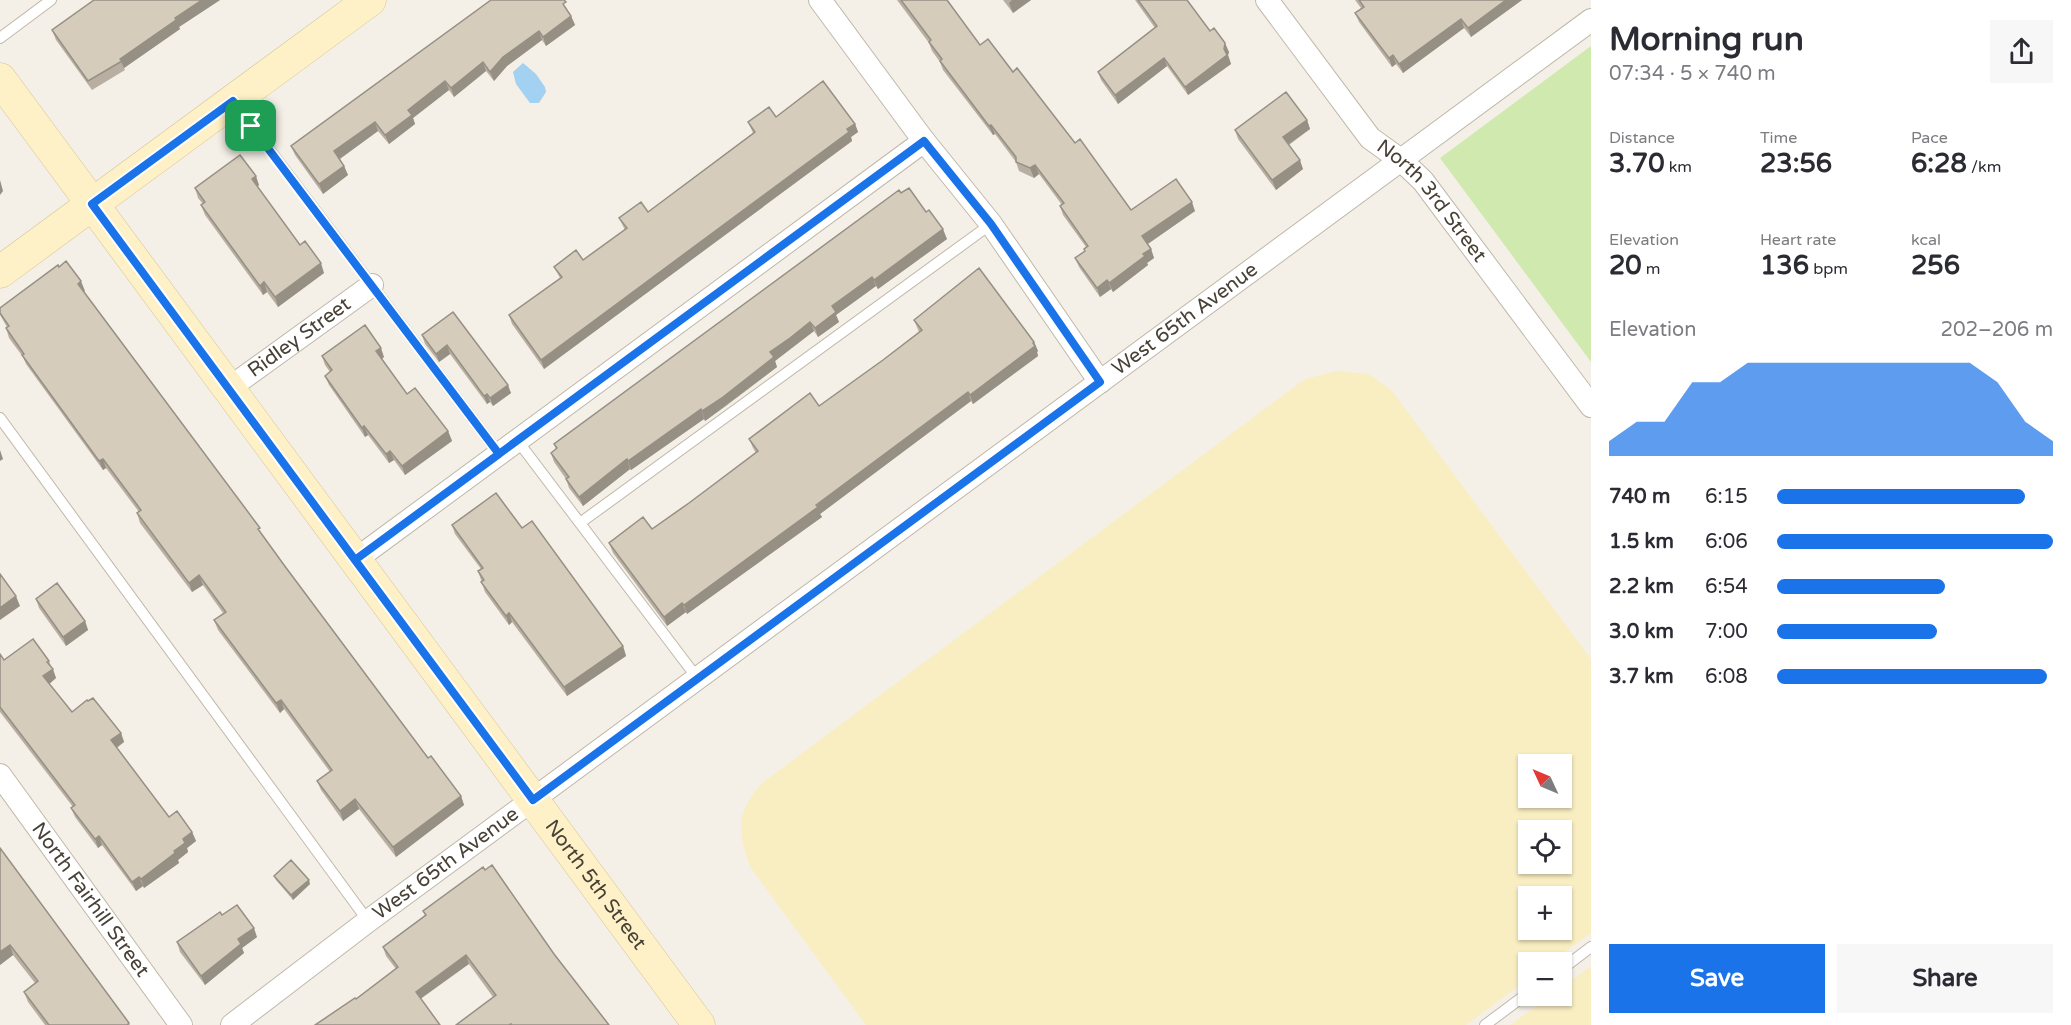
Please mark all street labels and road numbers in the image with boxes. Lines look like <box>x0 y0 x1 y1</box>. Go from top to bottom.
street label: North 3rd Street <box>1372 135 1492 267</box>
street label: West 65th Avenue <box>1108 258 1263 381</box>
street label: Ridley Street <box>243 292 356 383</box>
street label: West 65th Avenue <box>368 802 523 925</box>
street label: North 5th Street <box>540 815 652 955</box>
street label: North Fairhill Street <box>26 818 154 982</box>

